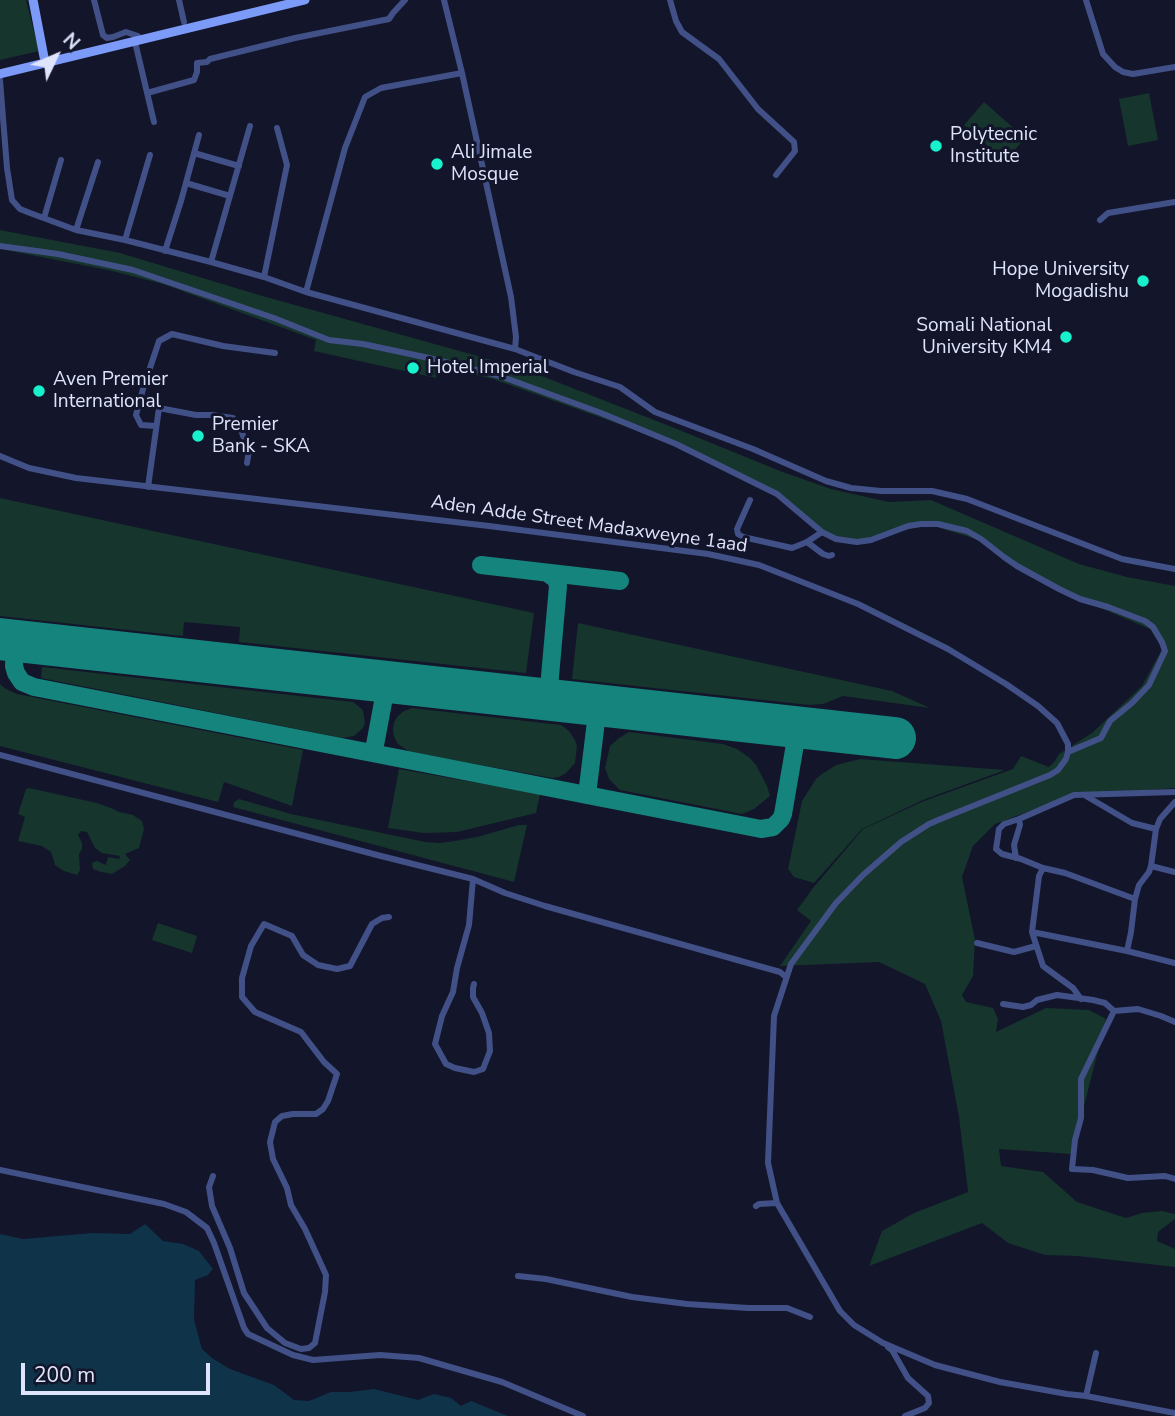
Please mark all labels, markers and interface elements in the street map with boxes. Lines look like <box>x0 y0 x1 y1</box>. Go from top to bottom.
north arrow <box>21 21 91 91</box>
text: N <box>57 27 85 56</box>
place label: Polytecnic Institute <box>950 124 1037 168</box>
marker: Polytecnic Institute <box>928 138 944 154</box>
place label: Ali Jimale Mosque <box>451 142 532 186</box>
marker: Ali Jimale Mosque <box>429 156 445 172</box>
place label: Hope University Mogadishu <box>992 259 1129 303</box>
marker: Hope University Mogadishu <box>1135 273 1151 289</box>
place label: Somali National University KM4 <box>916 315 1052 359</box>
marker: Somali National University KM4 <box>1058 329 1074 345</box>
place label: Hotel Imperial <box>427 357 548 379</box>
marker: Hotel Imperial <box>405 360 421 376</box>
place label: Aven Premier International <box>53 369 168 413</box>
marker: Aven Premier International <box>31 383 47 399</box>
place label: Premier Bank - SKA <box>212 414 310 458</box>
marker: Premier Bank - SKA <box>190 428 206 444</box>
street label: Aden Adde Street Madaxweyne 1aad <box>429 491 749 559</box>
scale bar <box>24 1350 214 1394</box>
text: 200 m <box>34 1361 95 1389</box>

